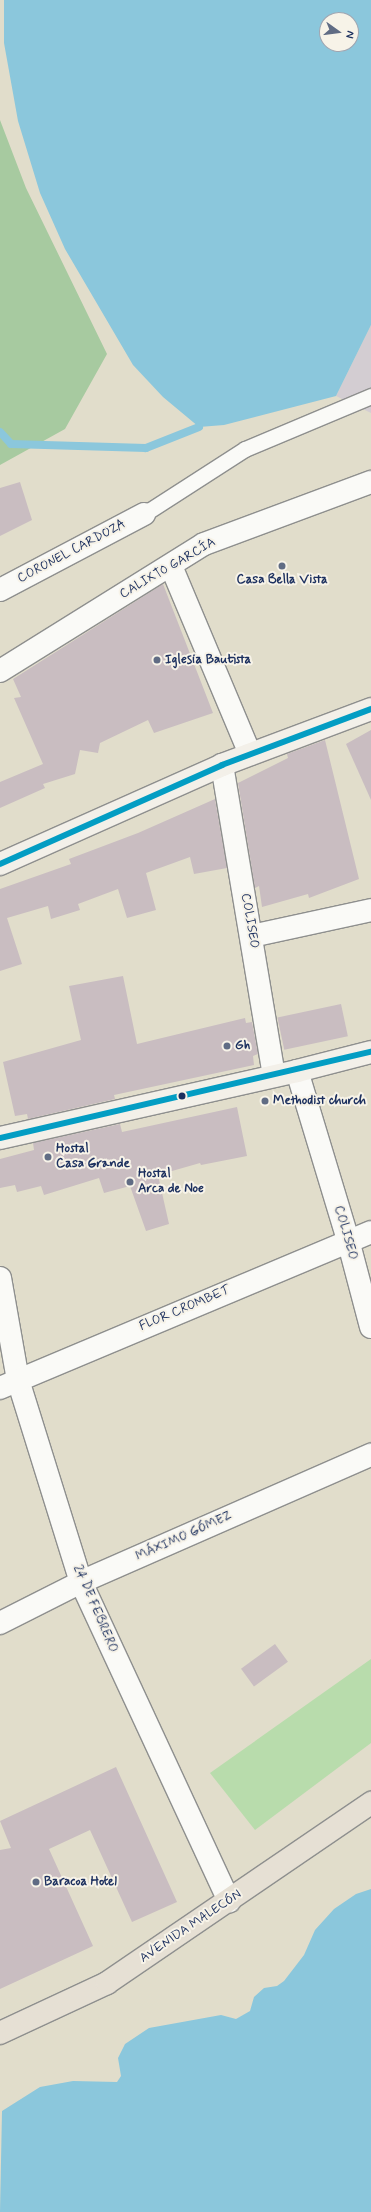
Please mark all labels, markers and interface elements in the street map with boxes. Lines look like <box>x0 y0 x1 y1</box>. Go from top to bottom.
north arrow <box>319 12 359 52</box>
text: N <box>342 29 357 40</box>
street label: CORONEL CARDOZA <box>14 516 130 588</box>
street label: CALIXTO GARCÍA <box>118 536 218 602</box>
marker: Casa Bella Vista <box>277 561 287 571</box>
place label: Casa Bella Vista <box>238 572 326 588</box>
place label: Iglesia Bautista <box>165 652 249 668</box>
marker: Iglesia Bautista <box>152 655 162 665</box>
street label: COLISEO <box>236 892 262 950</box>
place label: Gh <box>235 1038 250 1054</box>
marker: Gh <box>222 1041 232 1051</box>
unlabelled marker <box>177 1091 187 1101</box>
place label: Methodist church <box>273 1093 366 1109</box>
marker: Methodist church <box>260 1096 270 1106</box>
place label: Hostal Casa Grande <box>56 1142 130 1173</box>
marker: Hostal Casa Grande <box>43 1152 53 1162</box>
place label: Hostal Arca de Noe <box>138 1167 203 1198</box>
marker: Hostal Arca de Noe <box>125 1177 135 1187</box>
street label: COLISEO <box>330 1204 360 1262</box>
street label: FLOR CROMBET <box>137 1283 233 1335</box>
street label: MÁXIMO GÓMEZ <box>134 1509 234 1565</box>
street label: 24 DE FEBRERO <box>69 1563 121 1655</box>
place label: Baracoa Hotel <box>44 1874 117 1890</box>
marker: Baracoa Hotel <box>31 1877 41 1887</box>
street label: AVENIDA MALECÓN <box>136 1887 246 1967</box>

